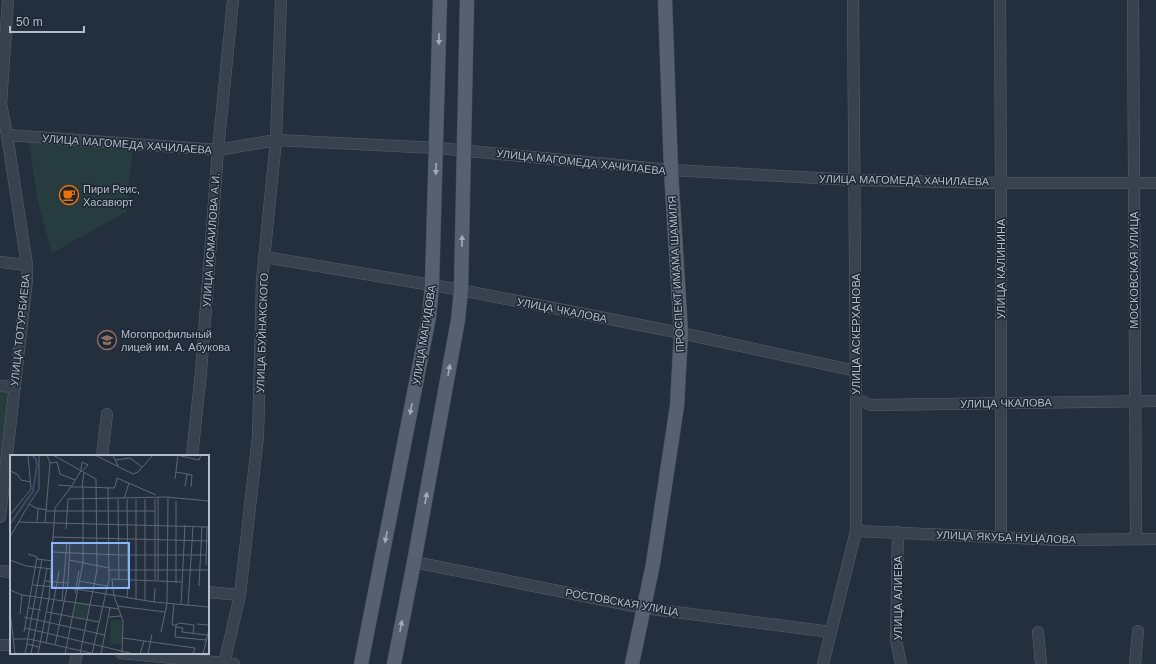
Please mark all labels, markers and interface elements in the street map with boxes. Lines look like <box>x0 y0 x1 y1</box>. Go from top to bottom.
scale bar <box>10 8 84 34</box>
text: 50 m <box>16 15 43 29</box>
one-way arrow <box>436 33 443 45</box>
street label: УЛИЦА МАГОМЕДА ХАЧИЛАЕВА <box>42 132 213 156</box>
street label: УЛИЦА МАГОМЕДА ХАЧИЛАЕВА <box>496 147 667 177</box>
one-way arrow <box>433 163 439 176</box>
street label: УЛИЦА ИСМАИЛОВА А.И. <box>200 172 222 308</box>
street label: УЛИЦА МАГОМЕДА ХАЧИЛАЕВА <box>819 173 990 187</box>
place label: Пири Реис, Хасавюрт <box>83 183 140 208</box>
cafe icon: Пири Реис, Хасавюрт <box>58 184 80 206</box>
street label: ПРОСПЕКТ ИМАМА ШАМИЛЯ <box>666 195 686 352</box>
street label: МОСКОВСКАЯ УЛИЦА <box>1128 211 1140 329</box>
street label: УЛИЦА КАЛИНИНА <box>995 218 1007 319</box>
one-way arrow <box>459 234 465 247</box>
street label: УЛИЦА БУЙНАКСКОГО <box>254 272 270 393</box>
street label: УЛИЦА ТОТУРБИЕВА <box>8 273 32 387</box>
street label: УЛИЦА АСКЕРХАНОВА <box>850 273 862 395</box>
street label: УЛИЦА МАГИДОВА <box>410 284 438 386</box>
street label: УЛИЦА ЧКАЛОВА <box>516 295 609 325</box>
place label: Могопрофильный лицей им. А. Абукова <box>121 328 231 353</box>
school or university icon: Могопрофильный лицей им. А. Абукова <box>96 329 118 351</box>
one-way arrow <box>446 364 452 376</box>
street label: УЛИЦА ЧКАЛОВА <box>960 396 1053 410</box>
one-way arrow <box>408 403 414 415</box>
inset map <box>10 455 209 654</box>
one-way arrow <box>423 492 429 504</box>
street label: УЛИЦА ЯКУБА НУЦАЛОВА <box>936 529 1077 545</box>
one-way arrow <box>383 530 389 543</box>
street label: УЛИЦА АЛИЕВА <box>892 555 904 640</box>
street label: РОСТОВСКАЯ УЛИЦА <box>564 586 680 618</box>
one-way arrow <box>399 620 405 632</box>

